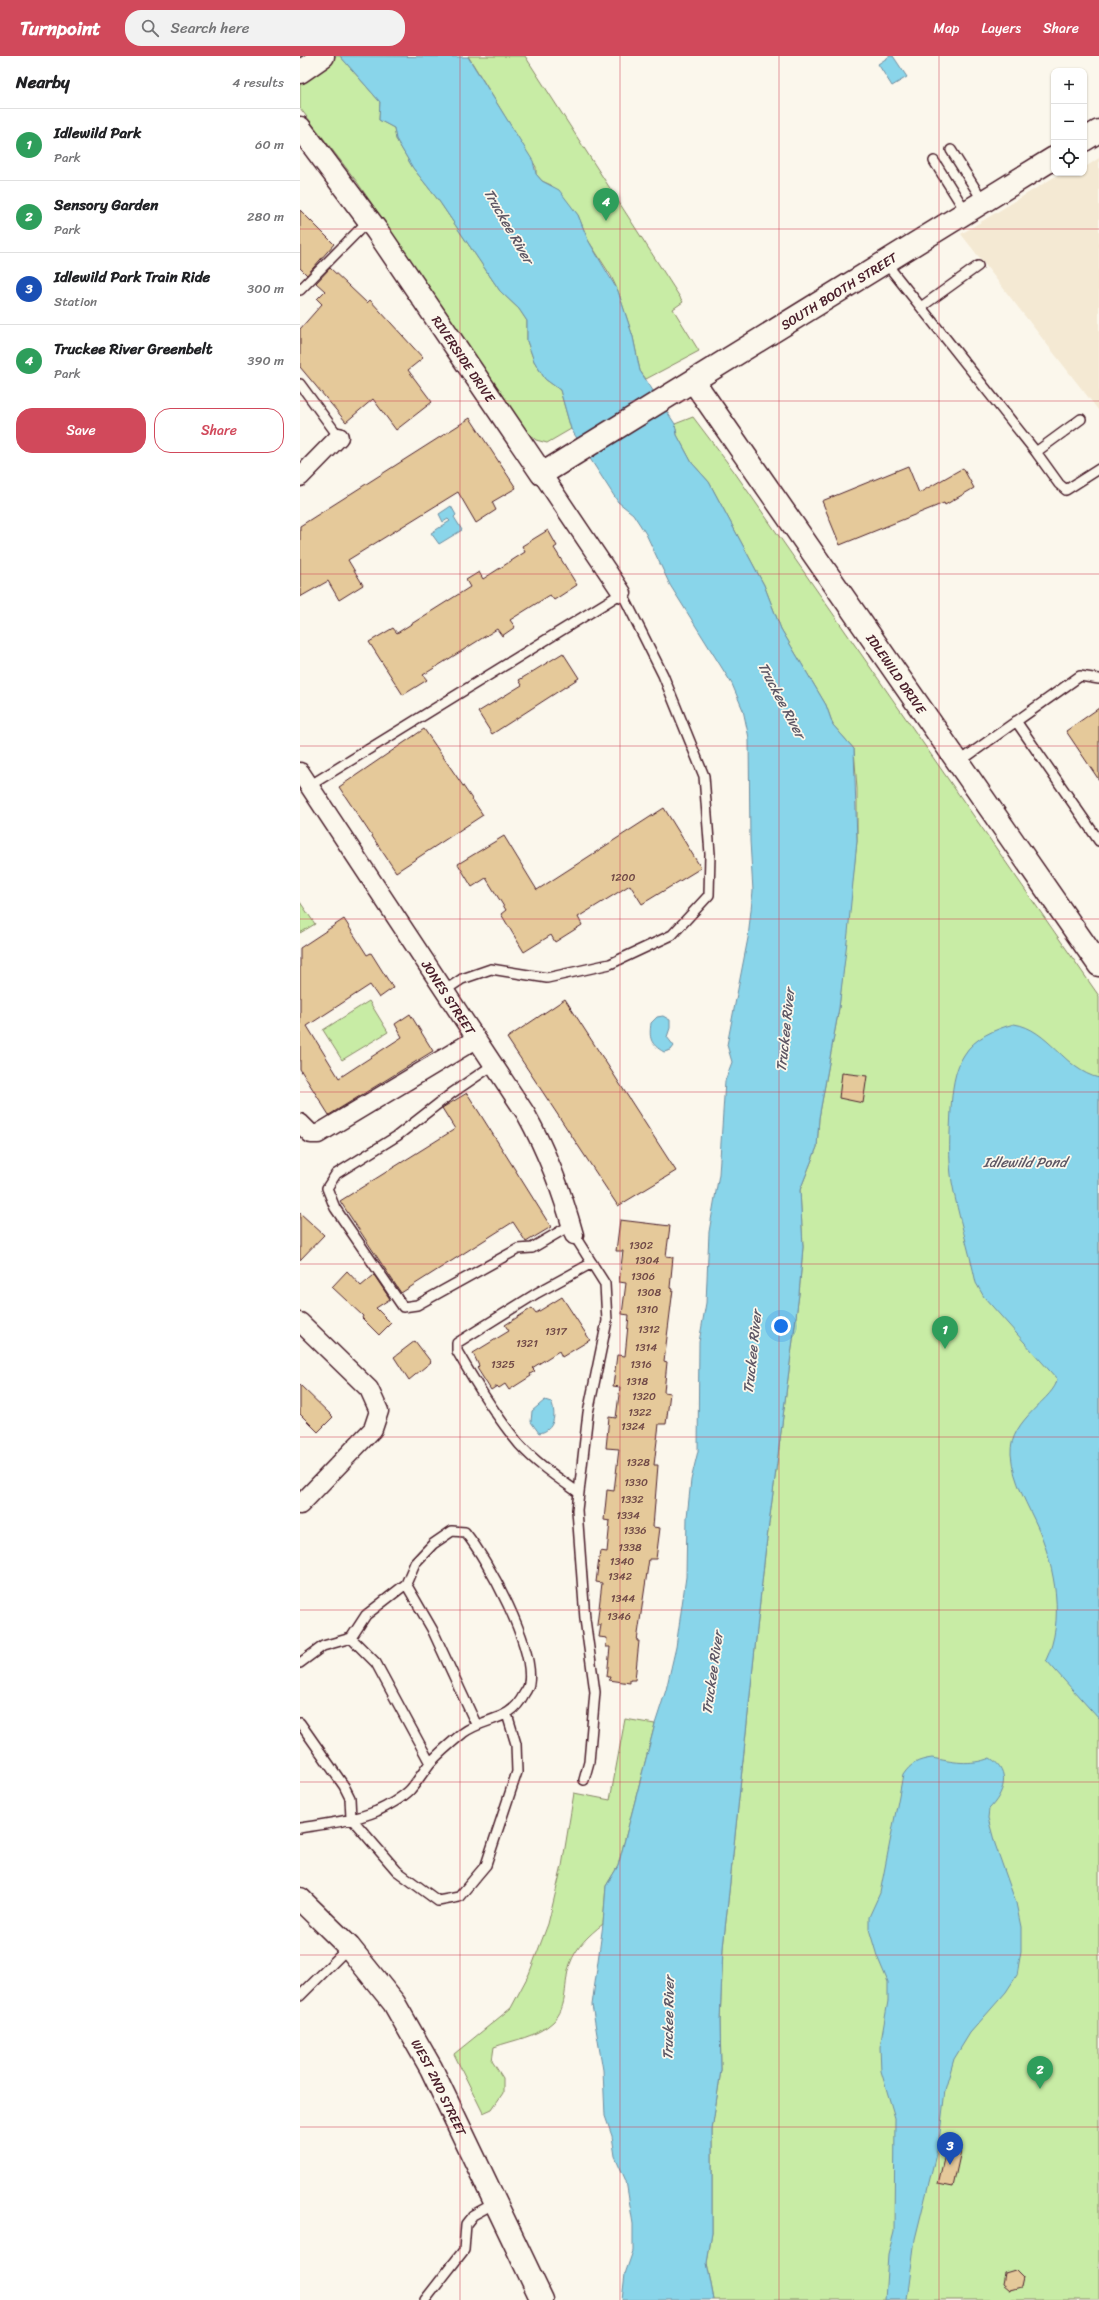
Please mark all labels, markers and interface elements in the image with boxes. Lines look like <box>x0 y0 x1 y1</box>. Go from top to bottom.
search box <box>125 10 405 46</box>
text: Turnpoint <box>20 12 101 45</box>
text: Search here <box>171 15 250 41</box>
text: Map <box>934 16 959 41</box>
text: Layers <box>981 16 1021 41</box>
text: Share <box>1043 16 1079 41</box>
icon: search <box>139 17 161 39</box>
text: Nearby <box>16 67 70 97</box>
map controls <box>1051 68 1087 176</box>
button: + <box>1051 68 1087 104</box>
text: 4 results <box>232 71 284 94</box>
button: − <box>1051 104 1087 140</box>
text: Idlewild Park <box>54 120 141 146</box>
text: 1 <box>26 133 32 156</box>
text: 60 m <box>255 133 284 156</box>
button: locate <box>1051 140 1087 176</box>
text: Park <box>54 146 81 169</box>
water label: Truckee River <box>477 184 542 272</box>
pin: 4 <box>593 188 619 221</box>
text: Sensory Garden <box>54 192 158 218</box>
text: 2 <box>25 205 33 228</box>
text: 280 m <box>247 205 284 228</box>
text: Park <box>54 218 81 241</box>
street label: SOUTH BOOTH STREET <box>776 246 903 336</box>
text: Idlewild Park Train Ride <box>54 264 210 290</box>
text: 3 <box>25 277 33 300</box>
text: 300 m <box>247 277 284 300</box>
text: Station <box>54 290 97 313</box>
street label: RIVERSIDE DRIVE <box>425 311 502 408</box>
text: Truckee River Greenbelt <box>54 336 213 362</box>
text: 4 <box>25 349 33 372</box>
text: 390 m <box>247 349 284 372</box>
text: Park <box>54 362 81 385</box>
button: Save <box>16 408 146 453</box>
button: Share <box>154 408 284 453</box>
street label: IDLEWILD DRIVE <box>859 628 933 719</box>
water label: Truckee River <box>751 657 814 746</box>
house number: 1200 <box>611 868 636 887</box>
street label: JONES STREET <box>415 955 482 1040</box>
water label: Truckee River <box>769 984 803 1073</box>
water label: Idlewild Pond <box>982 1150 1070 1175</box>
house number: 1302 <box>629 1236 654 1255</box>
house number: 1304 <box>635 1251 659 1270</box>
house number: 1306 <box>631 1267 655 1286</box>
house number: 1308 <box>637 1283 662 1302</box>
house number: 1310 <box>636 1300 658 1319</box>
water label: Truckee River <box>736 1306 770 1395</box>
your location <box>771 1316 791 1336</box>
pin: 1 <box>932 1316 958 1349</box>
house number: 1312 <box>638 1320 661 1339</box>
house number: 1317 <box>545 1322 568 1341</box>
house number: 1321 <box>516 1334 538 1353</box>
house number: 1314 <box>635 1338 657 1357</box>
house number: 1325 <box>491 1355 515 1374</box>
house number: 1316 <box>630 1355 652 1374</box>
house number: 1318 <box>626 1372 648 1391</box>
house number: 1320 <box>632 1387 656 1406</box>
house number: 1322 <box>628 1403 652 1422</box>
house number: 1324 <box>621 1417 645 1436</box>
house number: 1328 <box>626 1453 650 1472</box>
house number: 1330 <box>624 1473 648 1492</box>
house number: 1332 <box>620 1490 644 1509</box>
house number: 1334 <box>616 1506 640 1525</box>
house number: 1336 <box>623 1521 647 1540</box>
house number: 1338 <box>618 1538 642 1557</box>
house number: 1340 <box>610 1552 634 1571</box>
house number: 1342 <box>608 1567 633 1586</box>
house number: 1344 <box>611 1589 635 1608</box>
house number: 1346 <box>607 1607 631 1626</box>
water label: Truckee River <box>694 1627 731 1716</box>
water label: Truckee River <box>655 1973 682 2060</box>
street label: WEST 2ND STREET <box>405 2035 473 2141</box>
pin: 2 <box>1027 2056 1053 2089</box>
pin: 3 <box>937 2132 963 2165</box>

